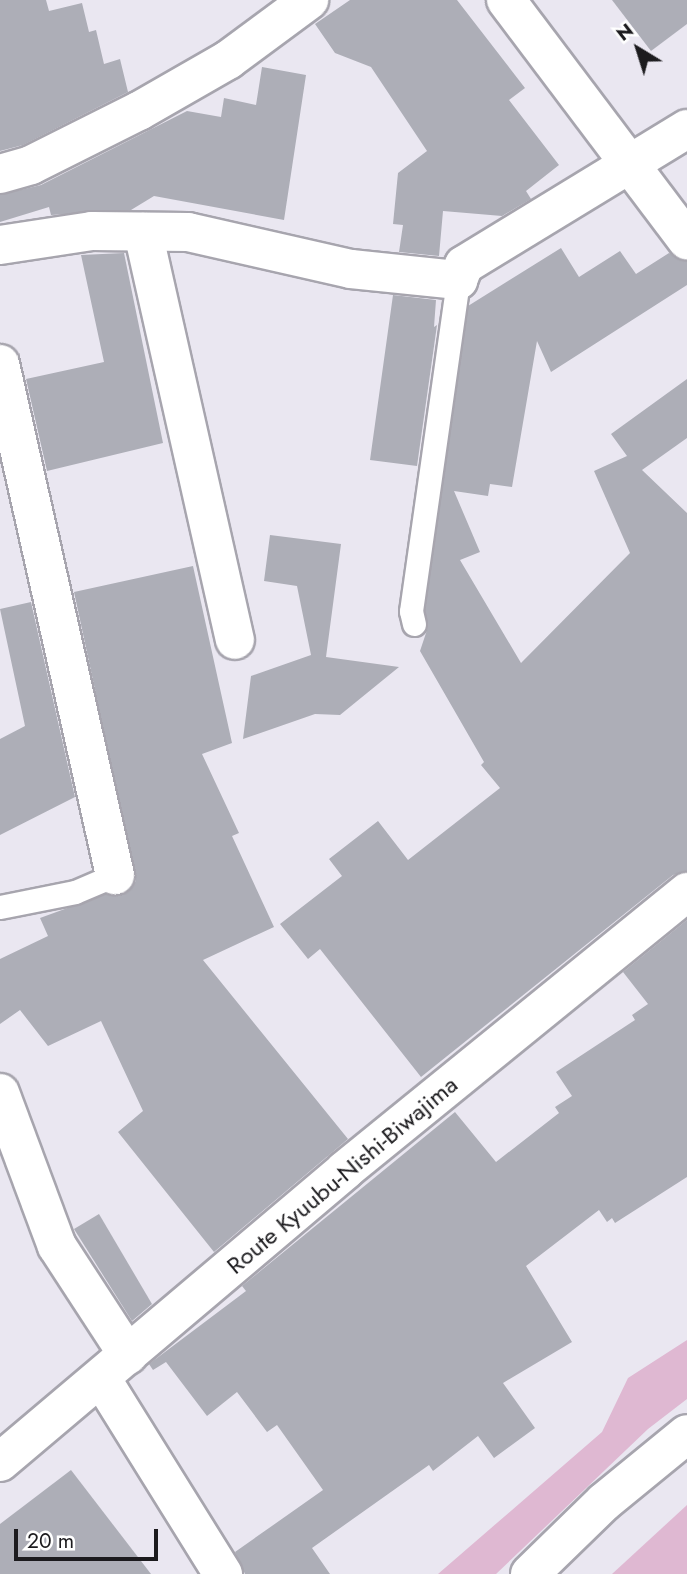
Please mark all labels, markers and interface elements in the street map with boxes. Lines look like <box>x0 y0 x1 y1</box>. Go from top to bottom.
north arrow <box>603 14 673 84</box>
text: N <box>611 17 639 47</box>
street label: Route Kyuubu-Nishi-Biwajima <box>221 1070 463 1280</box>
scale bar <box>18 1514 161 1558</box>
text: 20 m <box>27 1526 74 1556</box>

